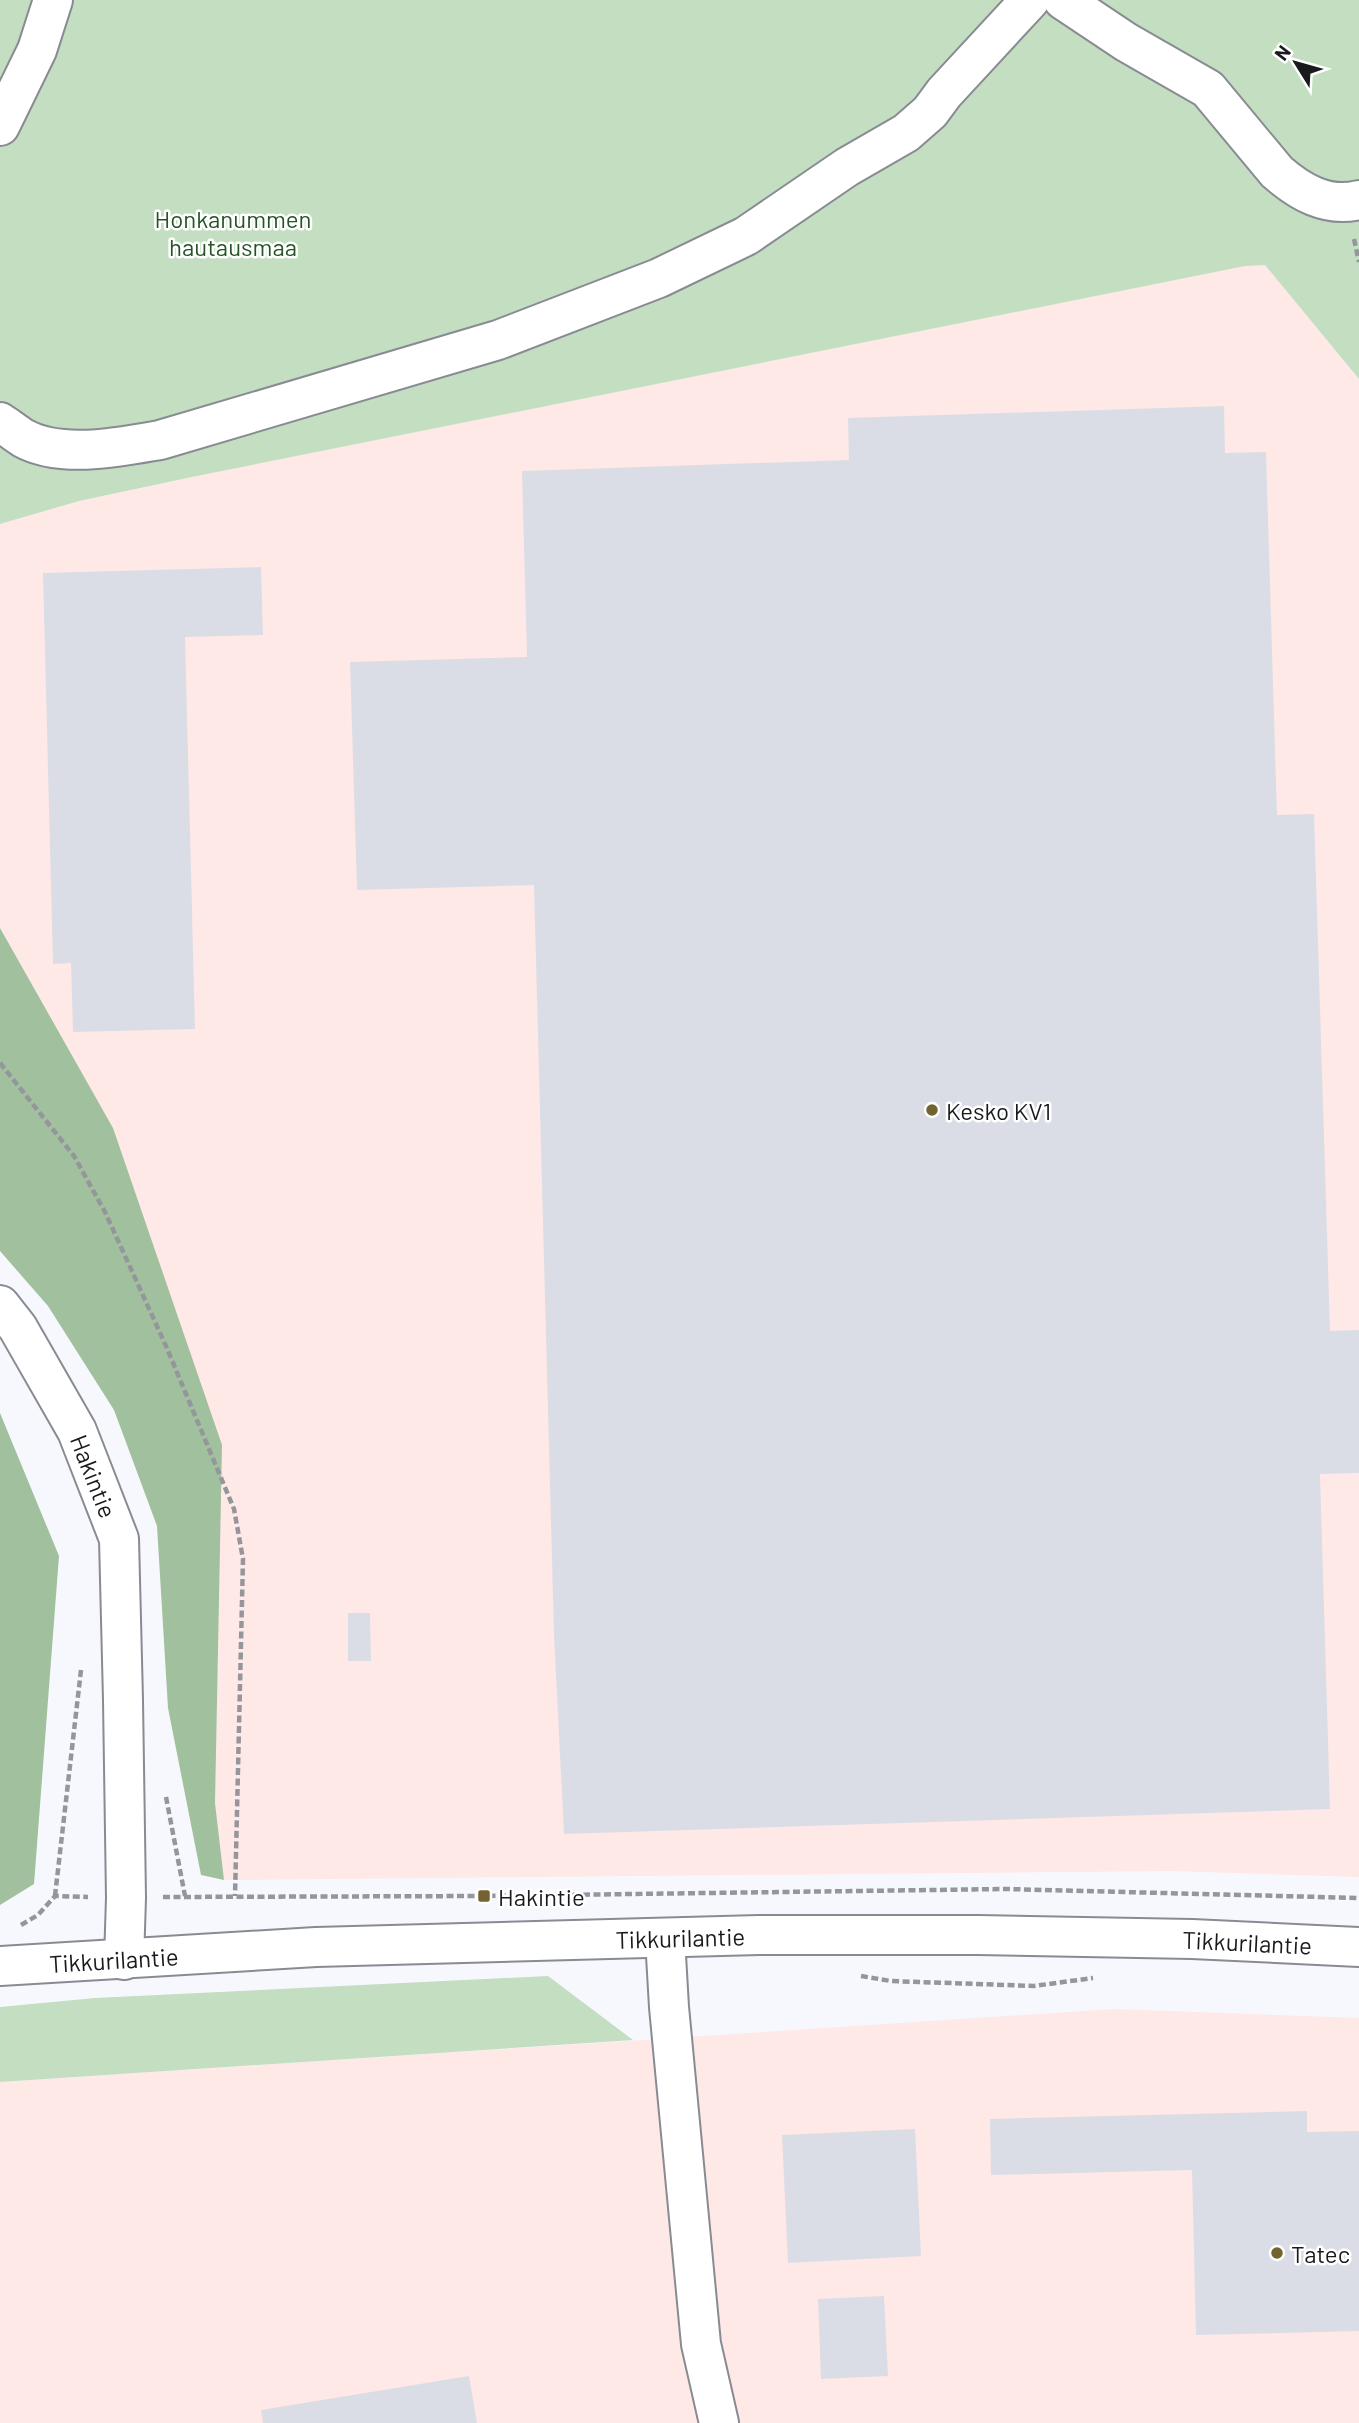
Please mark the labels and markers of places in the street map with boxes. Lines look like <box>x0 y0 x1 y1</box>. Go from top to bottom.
place label: Kesko KV1 <box>946 1096 1051 1125</box>
marker: Kesko KV1 <box>924 1102 940 1118</box>
place label: Hakintie <box>498 1882 585 1911</box>
marker: Hakintie <box>476 1888 492 1904</box>
place label: Tatec <box>1291 2239 1350 2268</box>
marker: Tatec <box>1269 2245 1285 2261</box>

